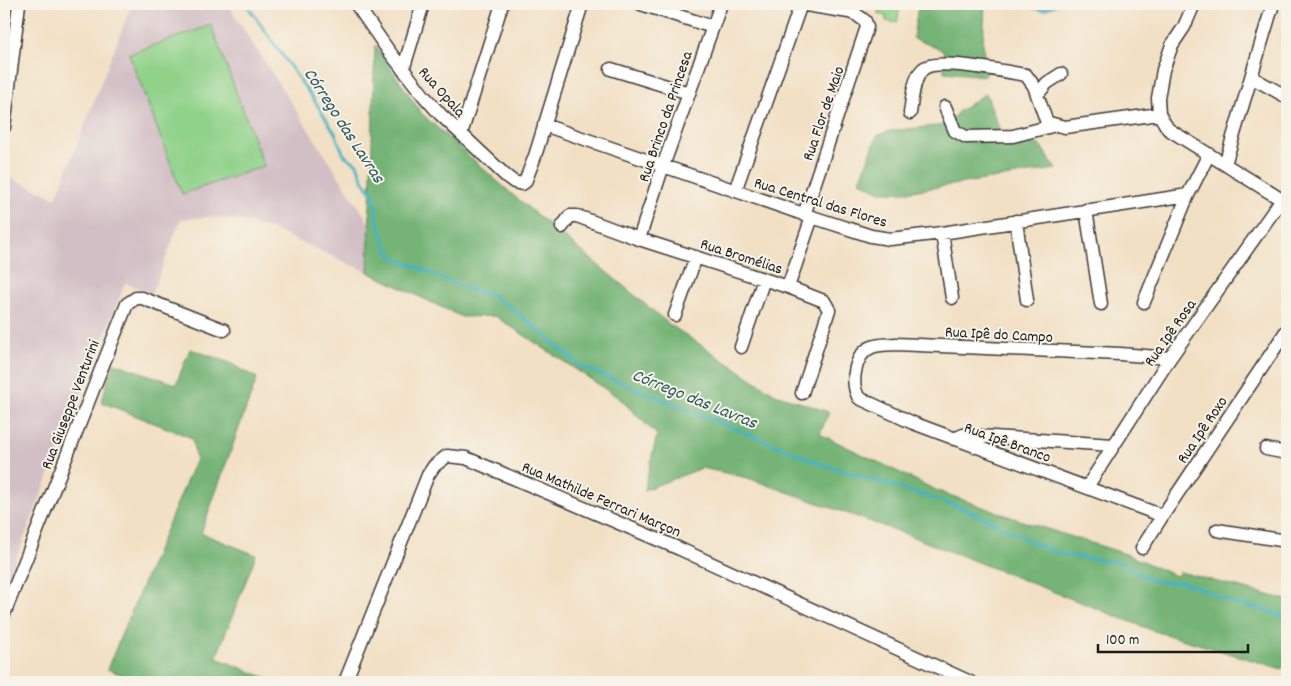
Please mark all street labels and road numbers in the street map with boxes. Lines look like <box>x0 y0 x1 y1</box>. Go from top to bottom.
street label: Rua Brinco da Princesa <box>633 48 700 185</box>
street label: Rua Opala <box>412 62 471 123</box>
street label: Rua Flor de Maio <box>797 63 851 164</box>
street label: Rua Central das Flores <box>751 172 890 235</box>
street label: Rua Bromélias <box>697 233 786 282</box>
street label: Rua Ipê Rosa <box>1139 295 1203 372</box>
street label: Rua Ipê do Campo <box>944 321 1053 350</box>
street label: Rua Giuseppe Venturini <box>36 337 107 473</box>
street label: Rua Ipê Roxo <box>1172 392 1234 469</box>
street label: Rua Ipê Branco <box>961 417 1054 470</box>
street label: Rua Mathilde Ferrari Marçon <box>518 456 684 544</box>

